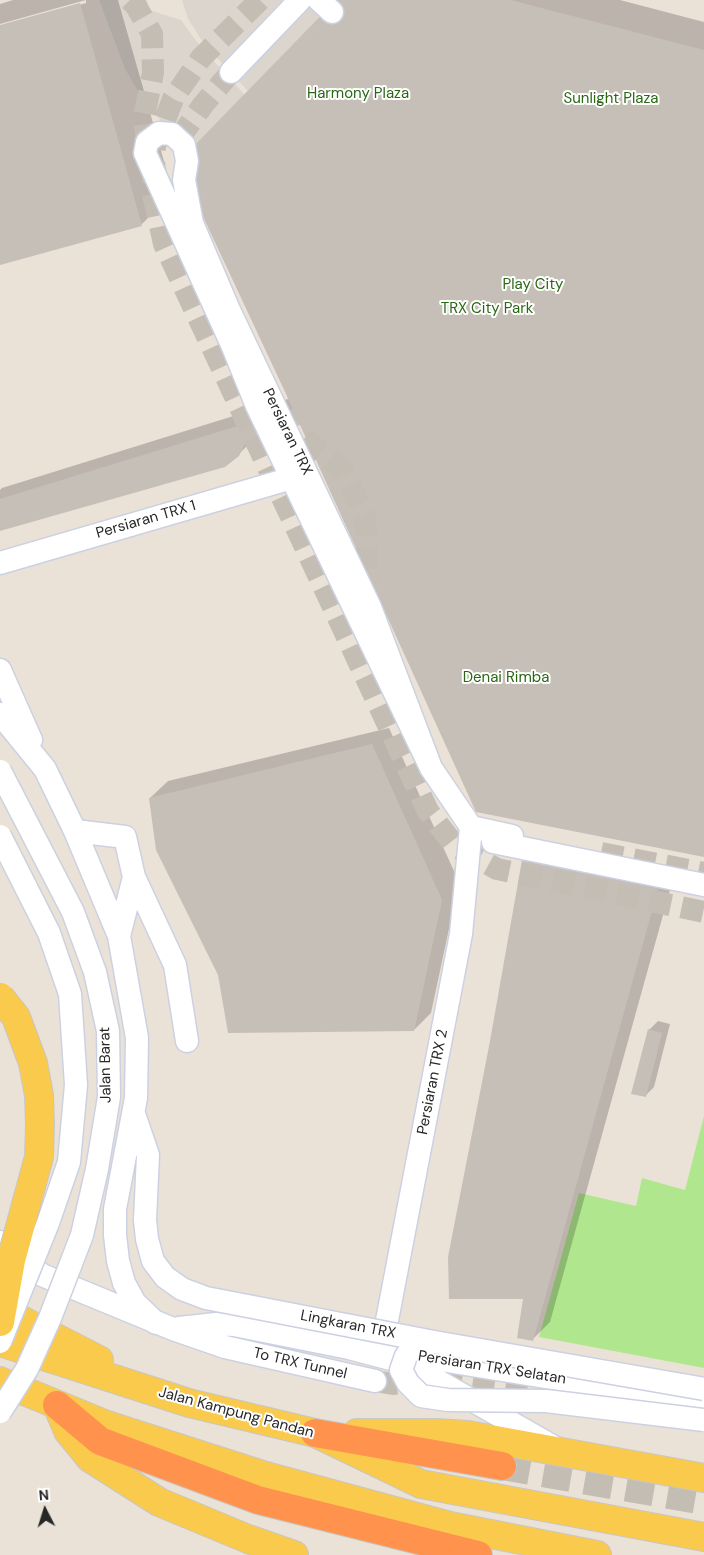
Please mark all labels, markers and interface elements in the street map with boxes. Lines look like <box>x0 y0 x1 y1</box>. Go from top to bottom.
park label: Harmony Plaza <box>307 85 409 103</box>
park label: Sunlight Plaza <box>564 90 658 108</box>
park label: Play City <box>503 276 563 294</box>
park label: TRX City Park <box>441 300 533 318</box>
street label: Persiaran TRX <box>258 386 316 478</box>
street label: Persiaran TRX 1 <box>94 497 198 543</box>
park label: Denai Rimba <box>463 669 549 687</box>
street label: Jalan Barat <box>96 1027 116 1103</box>
street label: Persiaran TRX 2 <box>414 1028 452 1136</box>
street label: Lingkaran TRX <box>299 1307 397 1343</box>
street label: To TRX Tunnel <box>251 1344 349 1384</box>
street label: Persiaran TRX Selatan <box>417 1347 567 1389</box>
street label: Jalan Kampung Pandan <box>156 1384 316 1442</box>
north arrow <box>20 1485 70 1535</box>
text: N <box>38 1486 50 1504</box>

